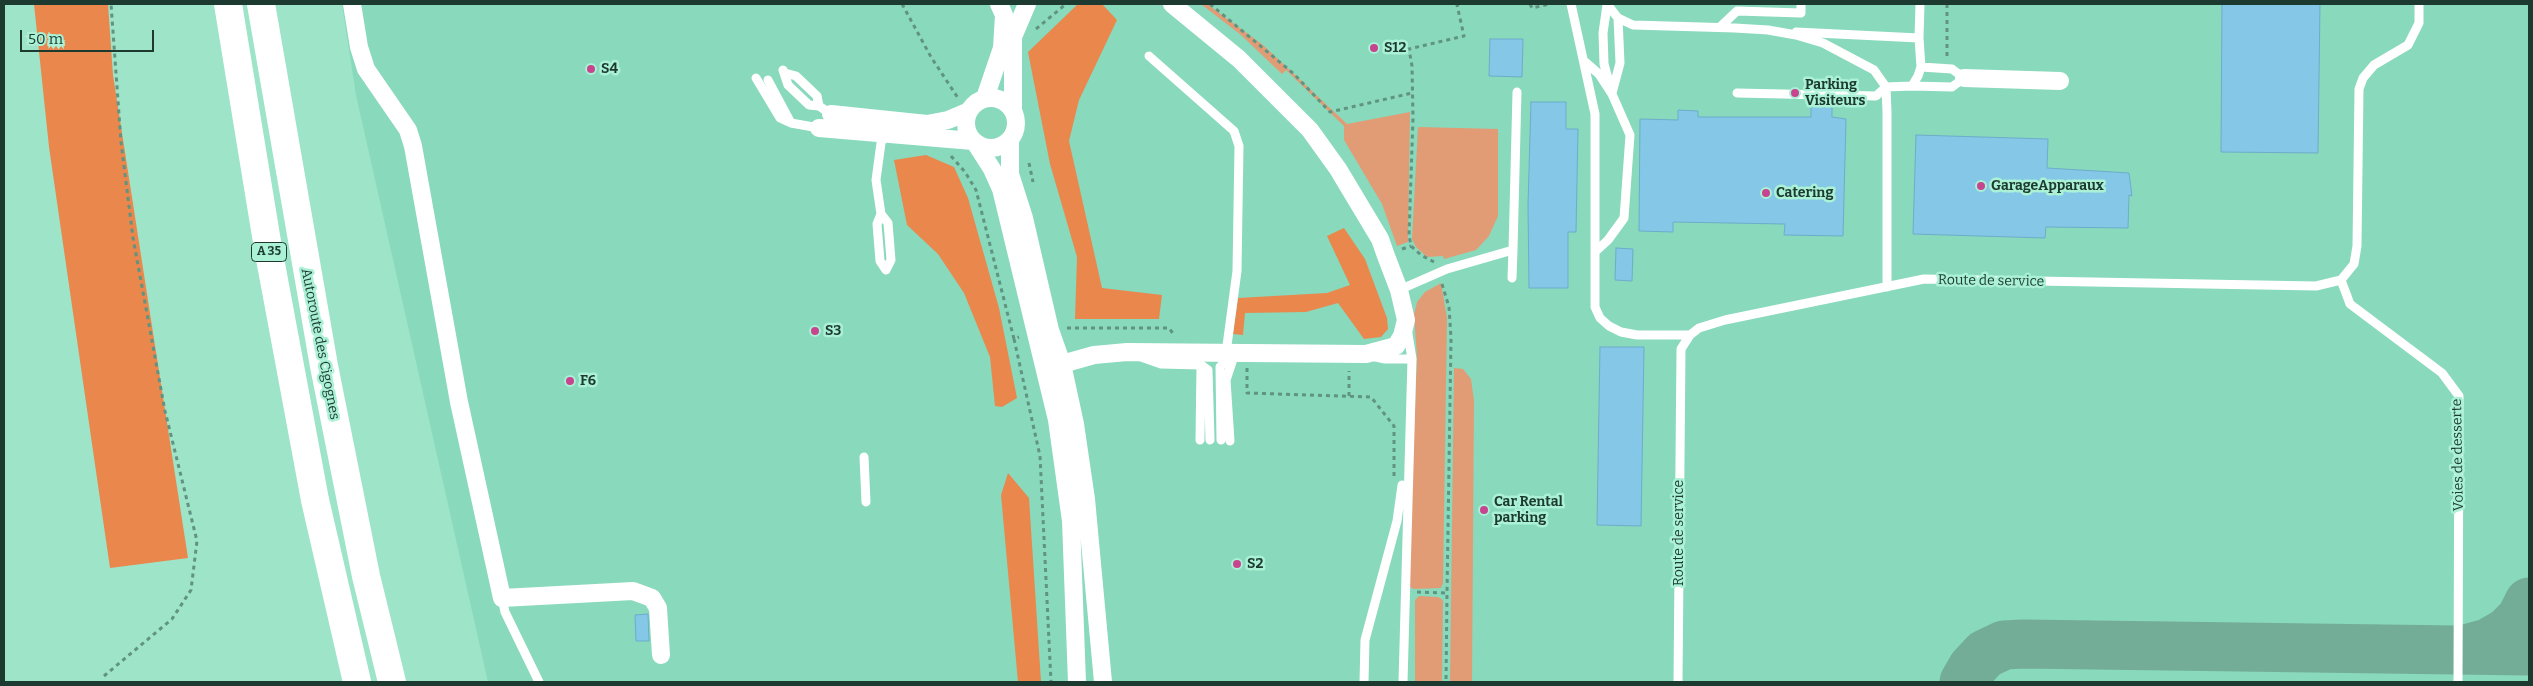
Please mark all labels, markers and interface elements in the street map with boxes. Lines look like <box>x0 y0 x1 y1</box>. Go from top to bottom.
scale bar <box>22 20 156 52</box>
text: 50 m <box>28 30 63 48</box>
place label: S12 <box>1384 40 1406 56</box>
marker: S12 <box>1368 42 1380 54</box>
place label: S4 <box>601 61 618 77</box>
marker: S4 <box>585 63 597 75</box>
place label: Parking Visiteurs <box>1805 77 1865 110</box>
marker: Parking Visiteurs <box>1789 87 1801 99</box>
place label: GarageApparaux <box>1991 178 2104 194</box>
marker: GarageApparaux <box>1975 180 1987 192</box>
place label: Catering <box>1776 185 1833 201</box>
marker: Catering <box>1760 187 1772 199</box>
road number: A 35 <box>252 242 286 262</box>
street label: Autoroute des Cigognes <box>297 267 343 421</box>
street label: Route de service <box>1938 272 2044 290</box>
place label: S3 <box>825 323 841 339</box>
marker: S3 <box>809 325 821 337</box>
place label: F6 <box>580 373 596 389</box>
marker: F6 <box>564 375 576 387</box>
street label: Voies de desserte <box>2449 399 2467 511</box>
street label: Route de service <box>1671 480 1687 586</box>
place label: Car Rental parking <box>1494 494 1563 526</box>
marker: Car Rental parking <box>1478 504 1490 516</box>
place label: S2 <box>1247 556 1263 572</box>
marker: S2 <box>1231 558 1243 570</box>

